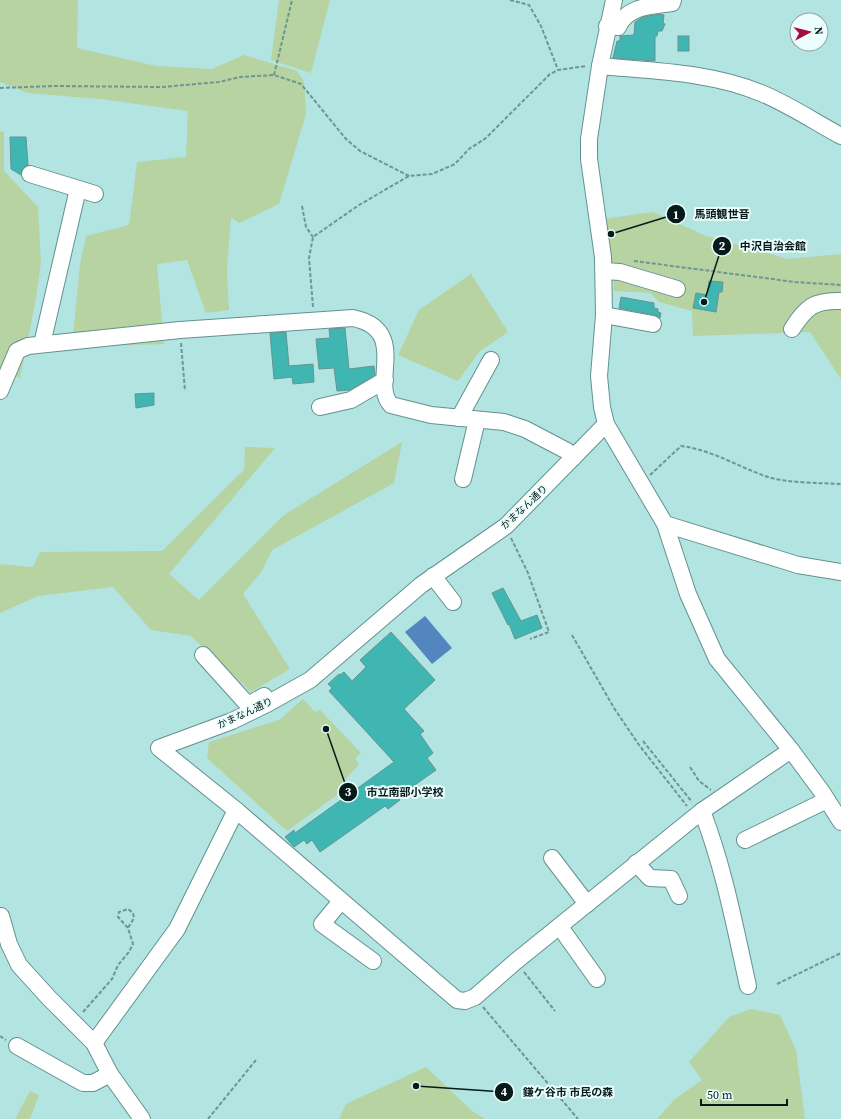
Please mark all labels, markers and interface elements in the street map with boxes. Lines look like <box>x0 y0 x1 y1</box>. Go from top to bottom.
north arrow <box>789 12 829 52</box>
text: N <box>810 26 826 36</box>
callout: 馬頭観世音 <box>666 203 757 226</box>
text: 1 <box>673 207 679 223</box>
text: 馬頭観世音 <box>695 207 750 222</box>
callout: 中沢自治会館 <box>712 235 814 258</box>
text: 2 <box>719 238 726 254</box>
text: 中沢自治会館 <box>740 239 806 254</box>
street label: かまなん通り <box>498 482 550 532</box>
street label: かまなん通り <box>215 694 275 732</box>
callout: 市立南部小学校 <box>338 780 451 803</box>
text: 3 <box>345 784 352 800</box>
text: 市立南部小学校 <box>367 785 444 800</box>
callout: 鎌ケ谷市 市民の森 <box>494 1081 621 1104</box>
scale bar <box>701 1081 787 1107</box>
text: 4 <box>501 1084 508 1100</box>
text: 鎌ケ谷市 市民の森 <box>523 1085 613 1100</box>
text: 50 m <box>707 1087 733 1103</box>

